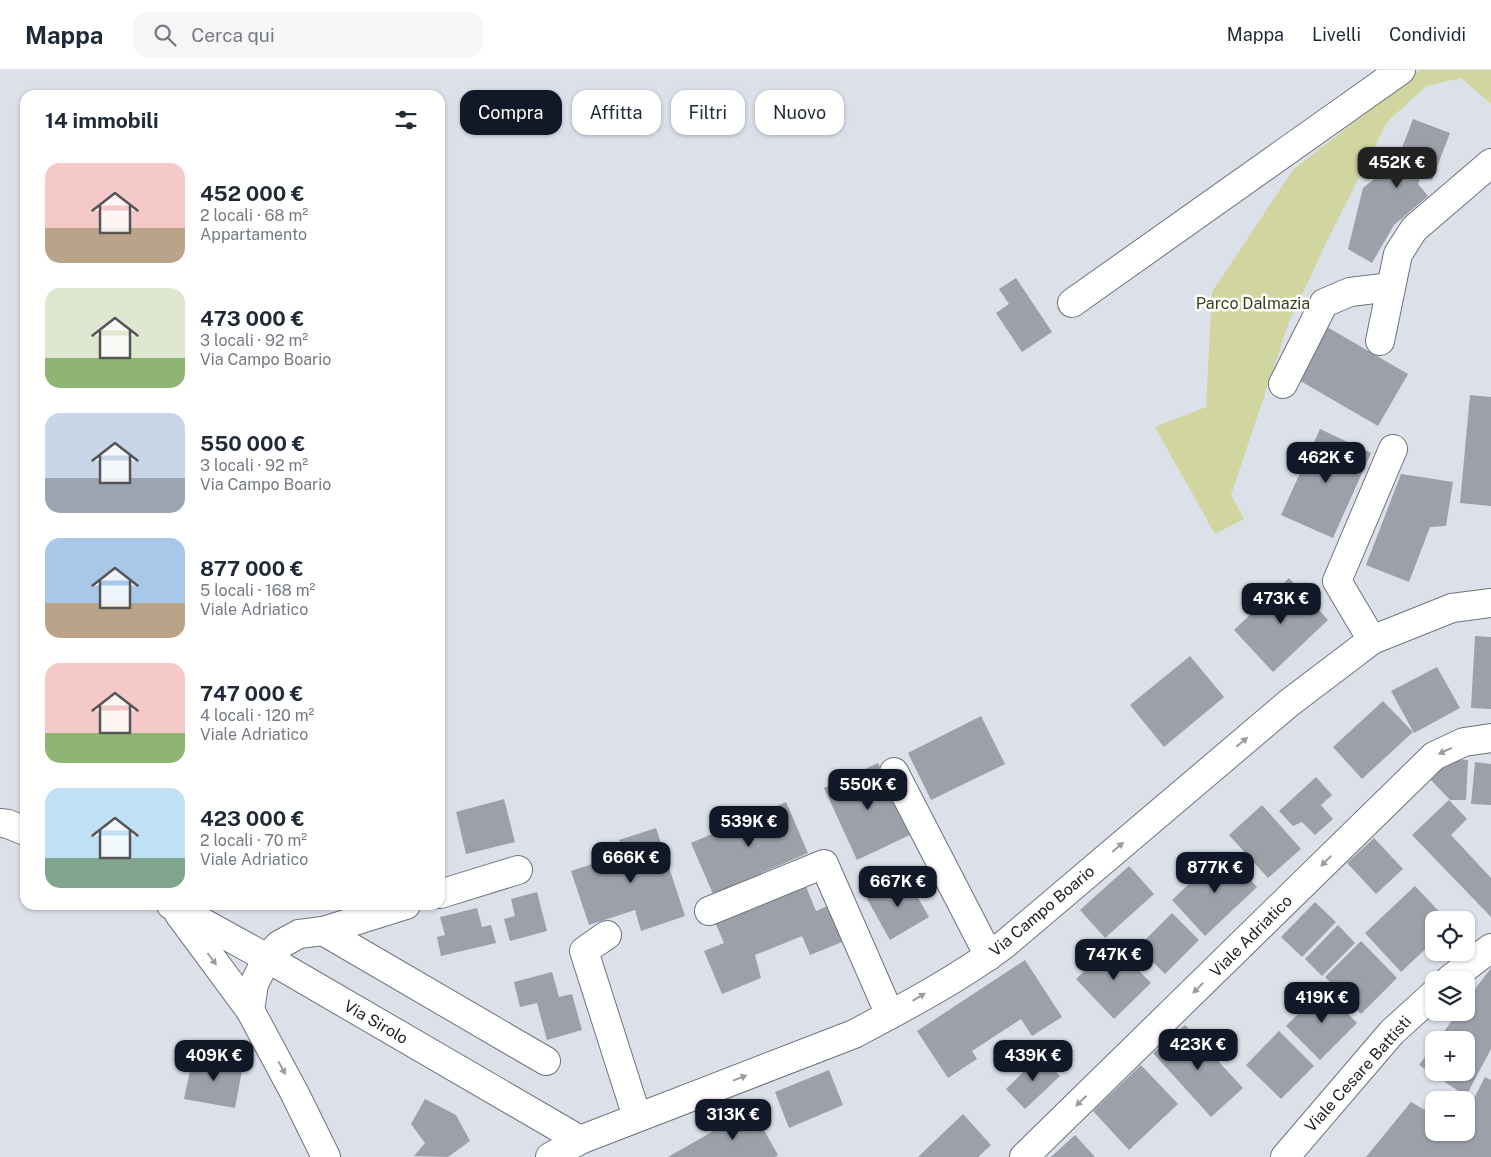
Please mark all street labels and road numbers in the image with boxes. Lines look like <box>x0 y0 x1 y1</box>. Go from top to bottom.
street label: Via Campo Boario <box>986 862 1098 960</box>
street label: Viale Adriatico <box>1206 891 1296 981</box>
street label: Via Sirolo <box>341 996 411 1048</box>
street label: Viale Cesare Battisti <box>1301 1012 1415 1136</box>

